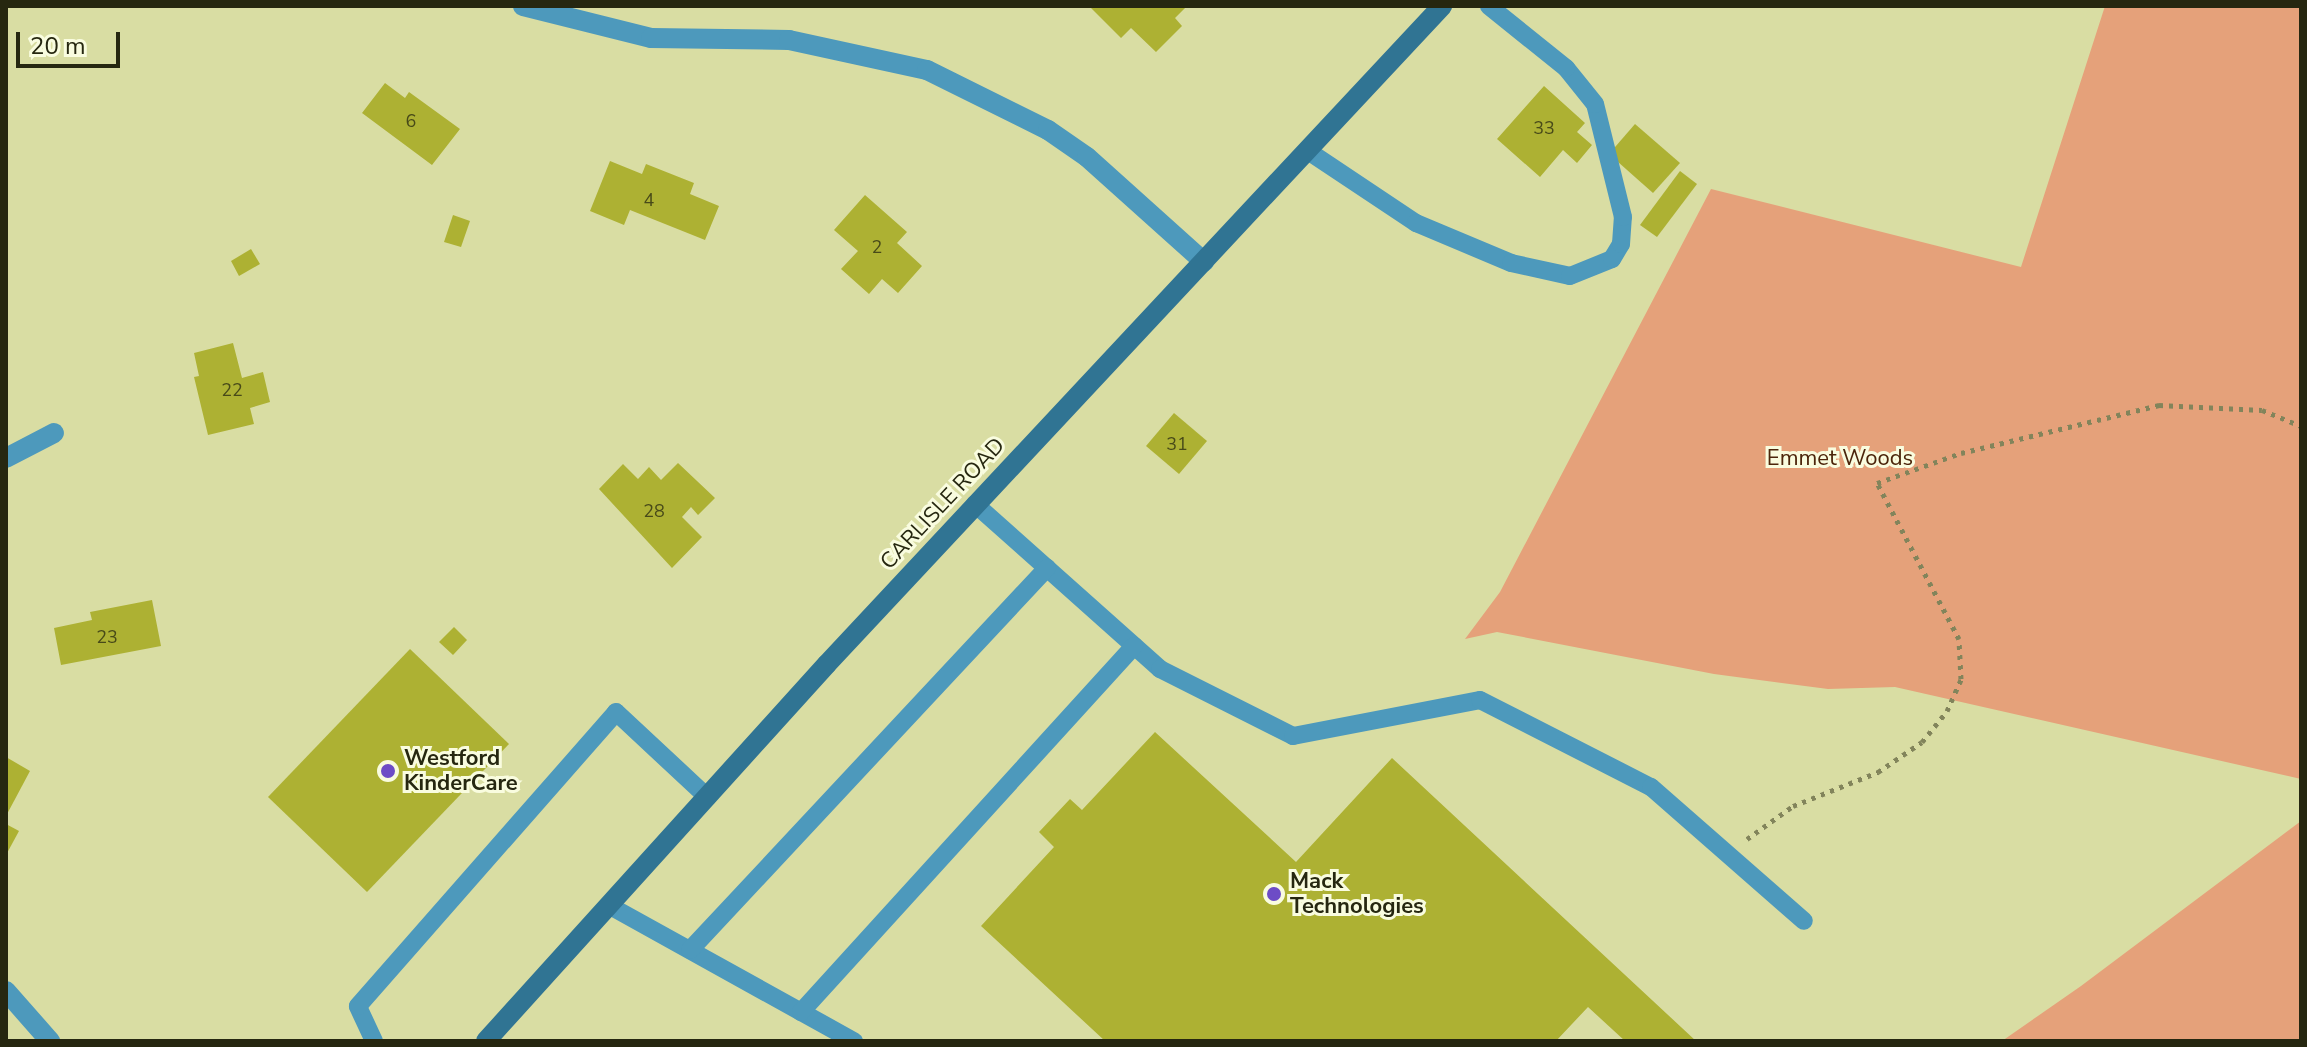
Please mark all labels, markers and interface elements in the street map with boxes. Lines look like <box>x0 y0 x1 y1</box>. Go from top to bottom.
scale bar <box>20 16 124 66</box>
text: 20 m <box>30 30 86 62</box>
house number: 6 <box>406 110 416 132</box>
house number: 33 <box>1533 117 1555 139</box>
house number: 4 <box>644 189 654 211</box>
house number: 2 <box>872 236 882 258</box>
house number: 22 <box>221 379 243 401</box>
street label: CARLISLE ROAD <box>875 433 1011 575</box>
house number: 31 <box>1166 433 1188 455</box>
park label: Emmet Woods <box>1767 446 1913 472</box>
house number: 28 <box>643 500 665 522</box>
house number: 23 <box>96 626 118 648</box>
place label: Westford KinderCare <box>404 745 518 796</box>
marker: Westford KinderCare <box>379 762 397 780</box>
place label: Mack Technologies <box>1290 868 1424 920</box>
marker: Mack Technologies <box>1265 885 1283 903</box>

